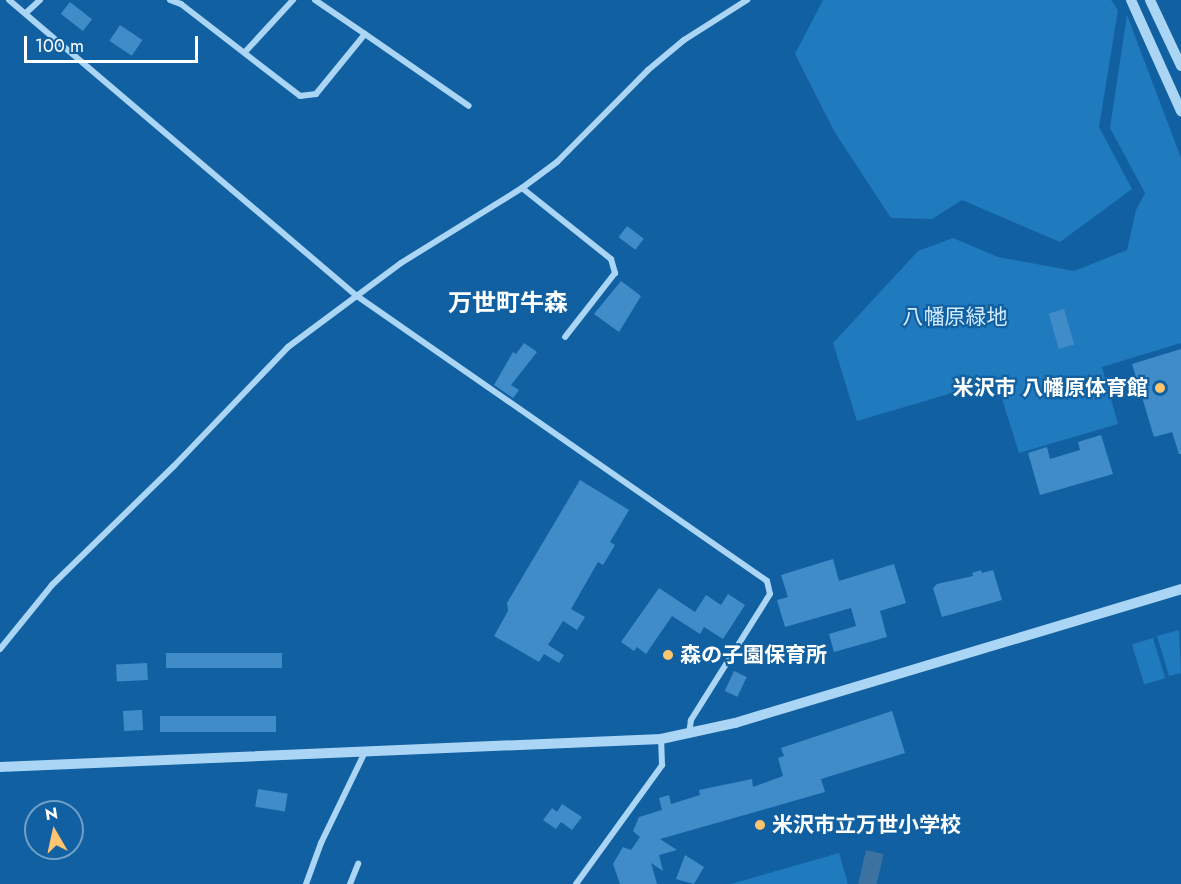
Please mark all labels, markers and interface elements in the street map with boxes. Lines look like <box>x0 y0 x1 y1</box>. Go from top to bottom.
scale bar <box>27 24 201 62</box>
text: 100 m <box>35 33 84 59</box>
district label: 万世町牛森 <box>448 289 568 317</box>
park label: 八幡原緑地 <box>903 304 1007 330</box>
place label: 米沢市 八幡原体育館 <box>953 375 1148 401</box>
marker: 米沢市 八幡原体育館 <box>1153 381 1167 395</box>
place label: 森の子園保育所 <box>680 642 827 668</box>
marker: 森の子園保育所 <box>661 648 675 662</box>
north arrow <box>24 800 84 860</box>
text: N <box>43 801 59 826</box>
place label: 米沢市立万世小学校 <box>772 812 961 838</box>
marker: 米沢市立万世小学校 <box>753 818 767 832</box>

